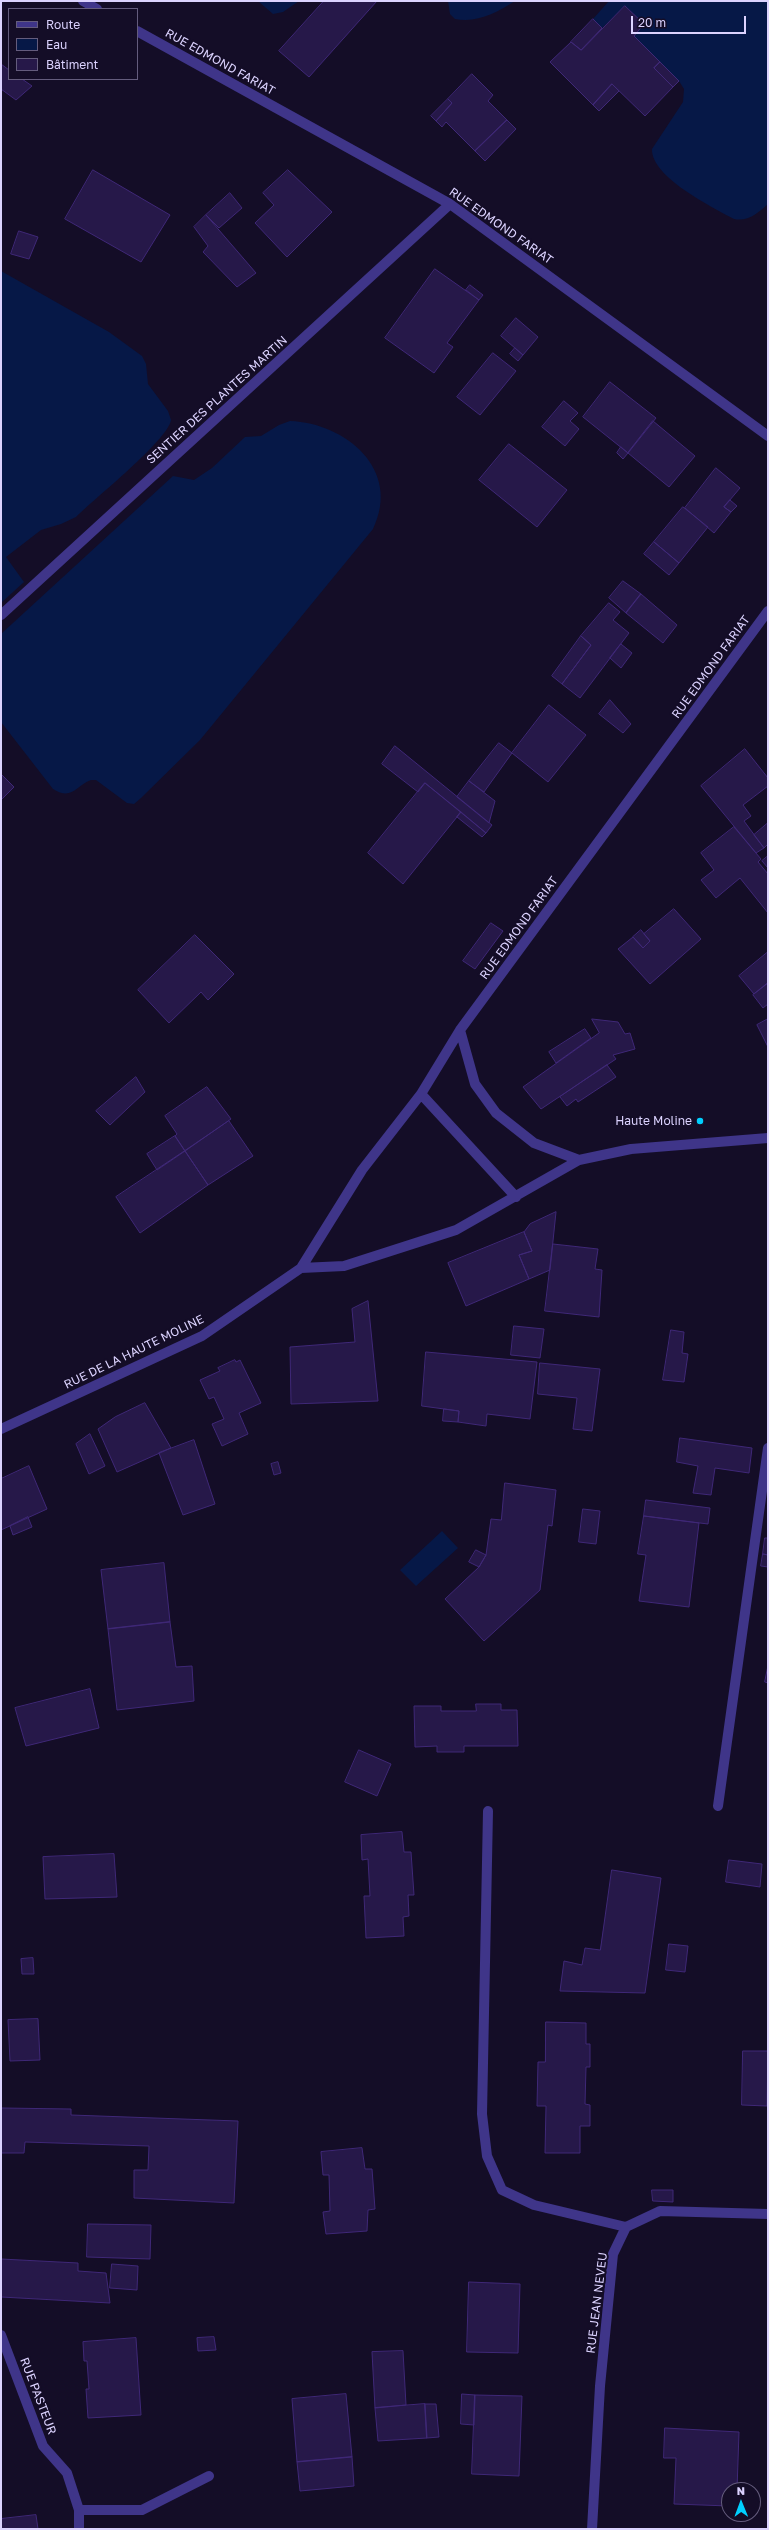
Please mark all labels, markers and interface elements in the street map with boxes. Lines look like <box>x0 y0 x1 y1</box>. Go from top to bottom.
legend <box>8 8 138 80</box>
scale bar <box>633 8 748 34</box>
text: 20 m <box>638 15 666 30</box>
text: Route <box>46 17 80 32</box>
street label: RUE EDMOND FARIAT <box>163 26 277 98</box>
text: Eau <box>46 37 67 52</box>
text: Bâtiment <box>46 57 98 72</box>
street label: RUE EDMOND FARIAT <box>446 185 556 267</box>
street label: SENTIER DES PLANTES MARTIN <box>144 333 290 467</box>
street label: RUE EDMOND FARIAT <box>669 613 753 721</box>
street label: RUE EDMOND FARIAT <box>477 874 561 982</box>
place label: Haute Moline <box>615 1114 692 1128</box>
marker: Haute Moline <box>695 1116 705 1126</box>
street label: RUE DE LA HAUTE MOLINE <box>62 1312 206 1392</box>
street label: RUE JEAN NEVEU <box>584 2252 610 2354</box>
street label: RUE PASTEUR <box>17 2356 59 2436</box>
north arrow <box>721 2482 761 2522</box>
text: N <box>736 2484 745 2497</box>

